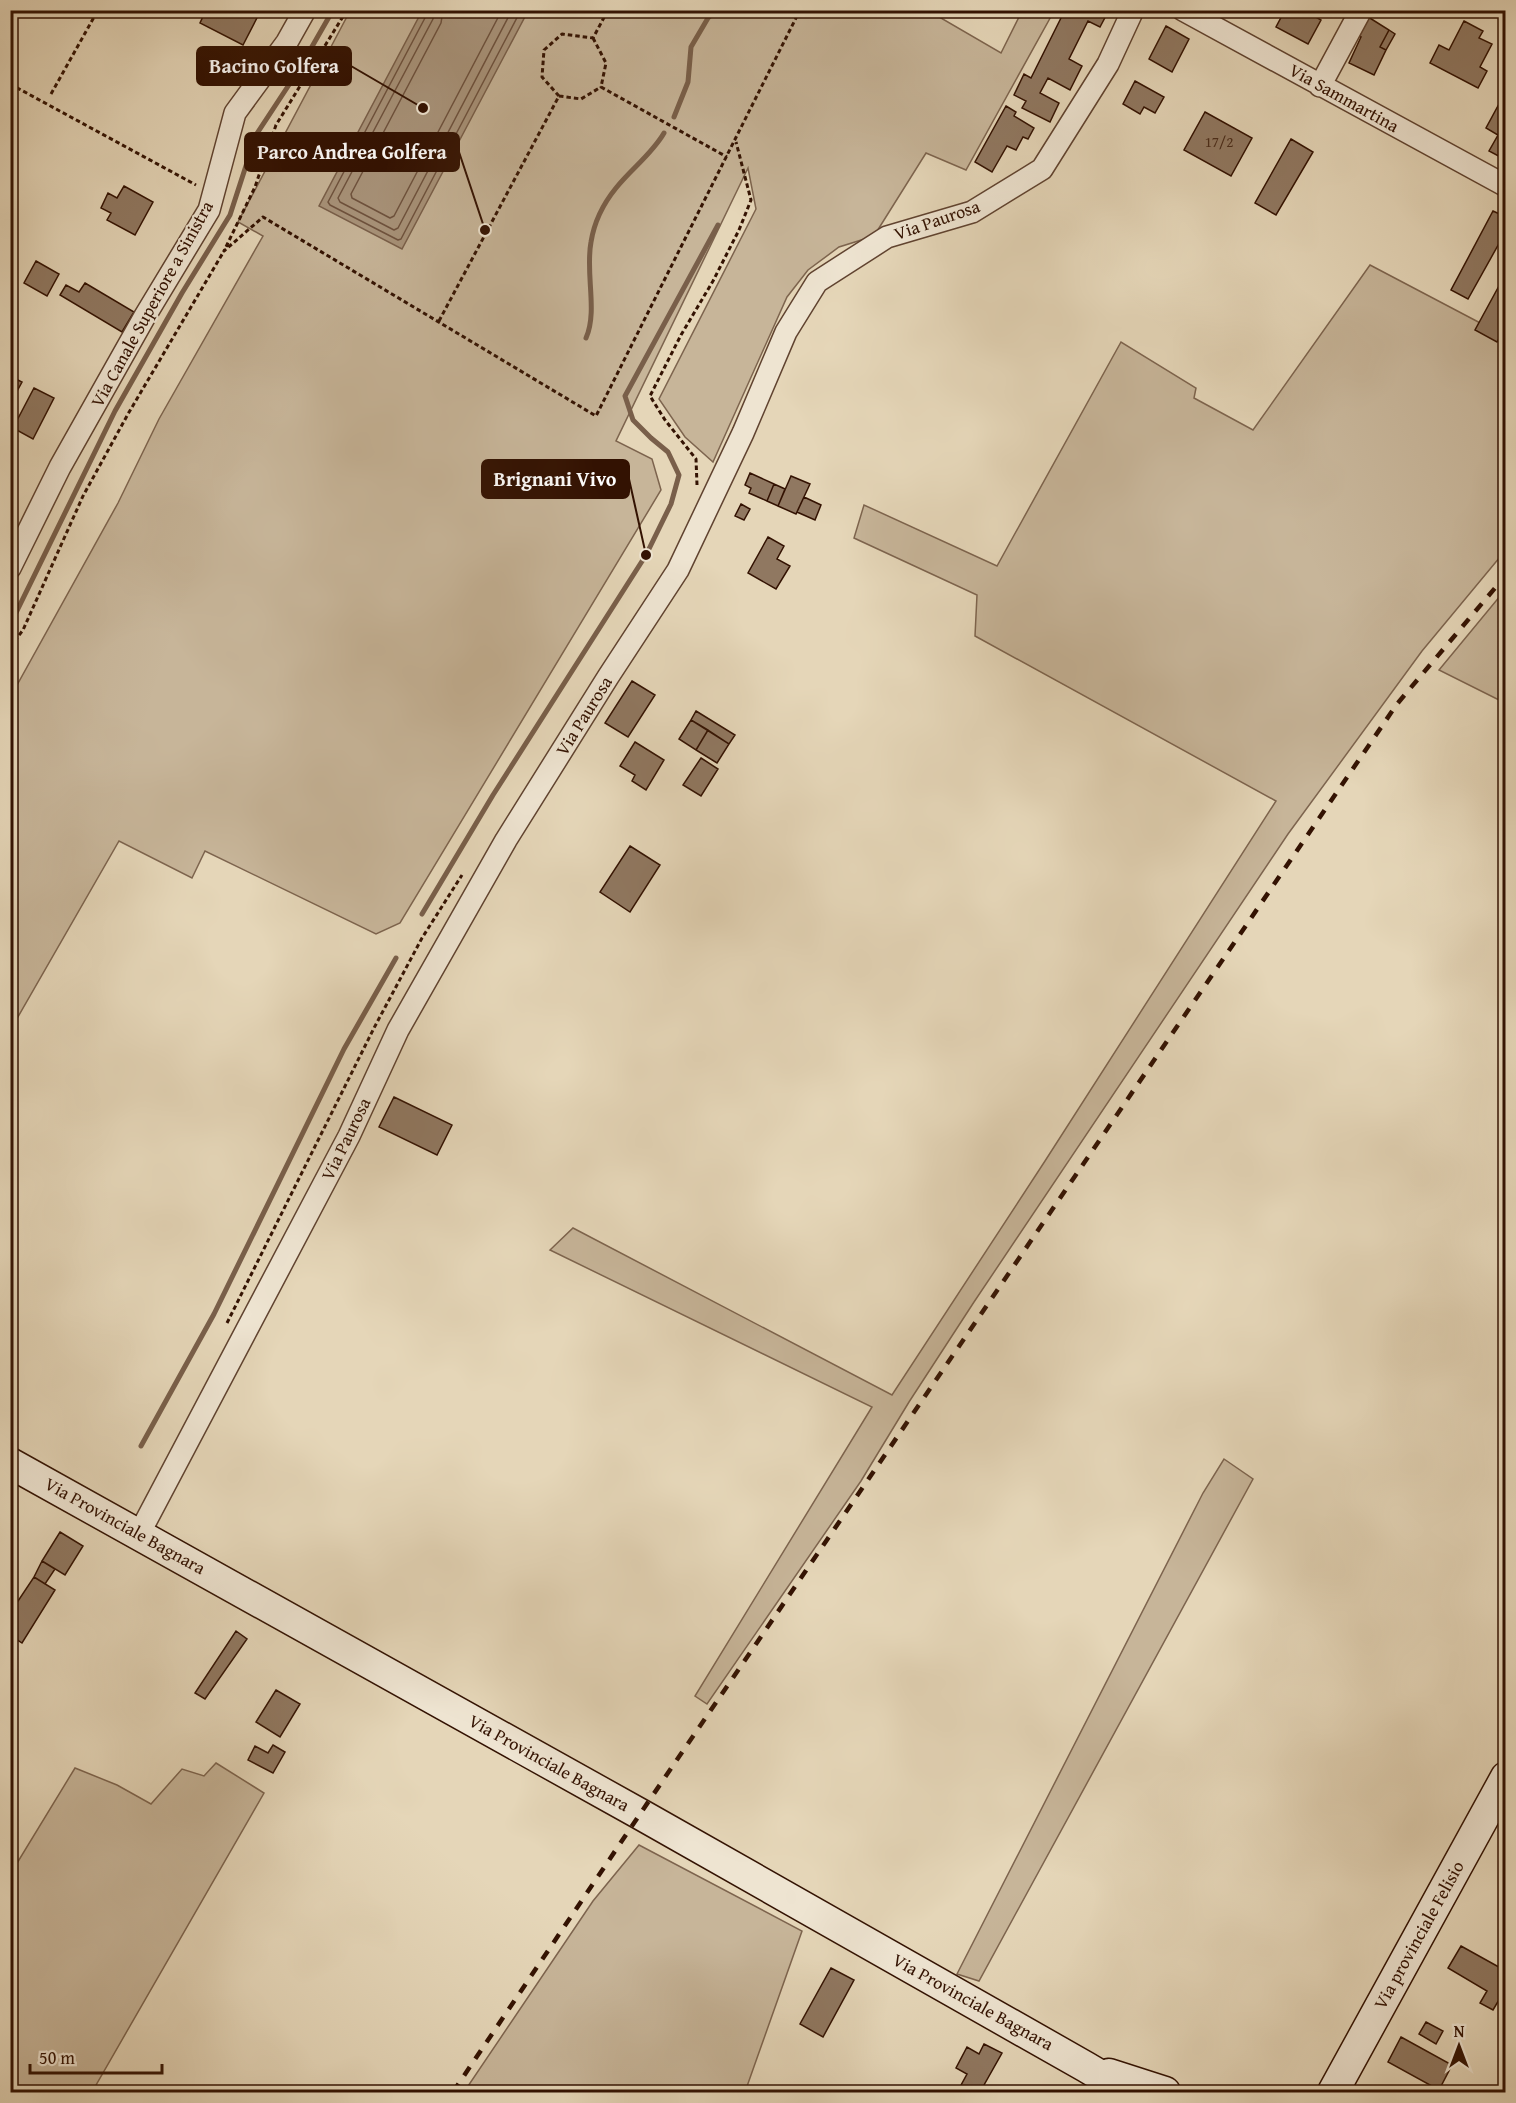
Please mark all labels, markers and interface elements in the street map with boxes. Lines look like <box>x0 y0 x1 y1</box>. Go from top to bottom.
callout: Bacino Golfera <box>197 47 351 85</box>
text: Bacino Golfera <box>209 51 340 80</box>
street label: Via Sammartina <box>1284 56 1405 139</box>
house number: 17/2 <box>1205 131 1233 152</box>
callout: Parco Andrea Golfera <box>245 133 459 171</box>
text: Parco Andrea Golfera <box>257 137 448 166</box>
street label: Via Paurosa <box>890 192 984 247</box>
street label: Via Canale Superiore a Sinistra <box>83 195 220 412</box>
callout: Brignani Vivo <box>482 460 629 498</box>
text: Brignani Vivo <box>494 464 617 493</box>
street label: Via Paurosa <box>548 670 619 761</box>
street label: Via Paurosa <box>314 1092 377 1185</box>
street label: Via Provinciale Bagnara <box>40 1470 211 1581</box>
street label: Via Provinciale Bagnara <box>464 1707 635 1818</box>
street label: Via provinciale Felisio <box>1366 1856 1471 2014</box>
street label: Via Provinciale Bagnara <box>888 1946 1059 2057</box>
north arrow <box>1429 2016 1489 2076</box>
text: N <box>1454 2019 1465 2043</box>
scale bar <box>30 2037 162 2075</box>
text: 50 m <box>39 2044 75 2071</box>

